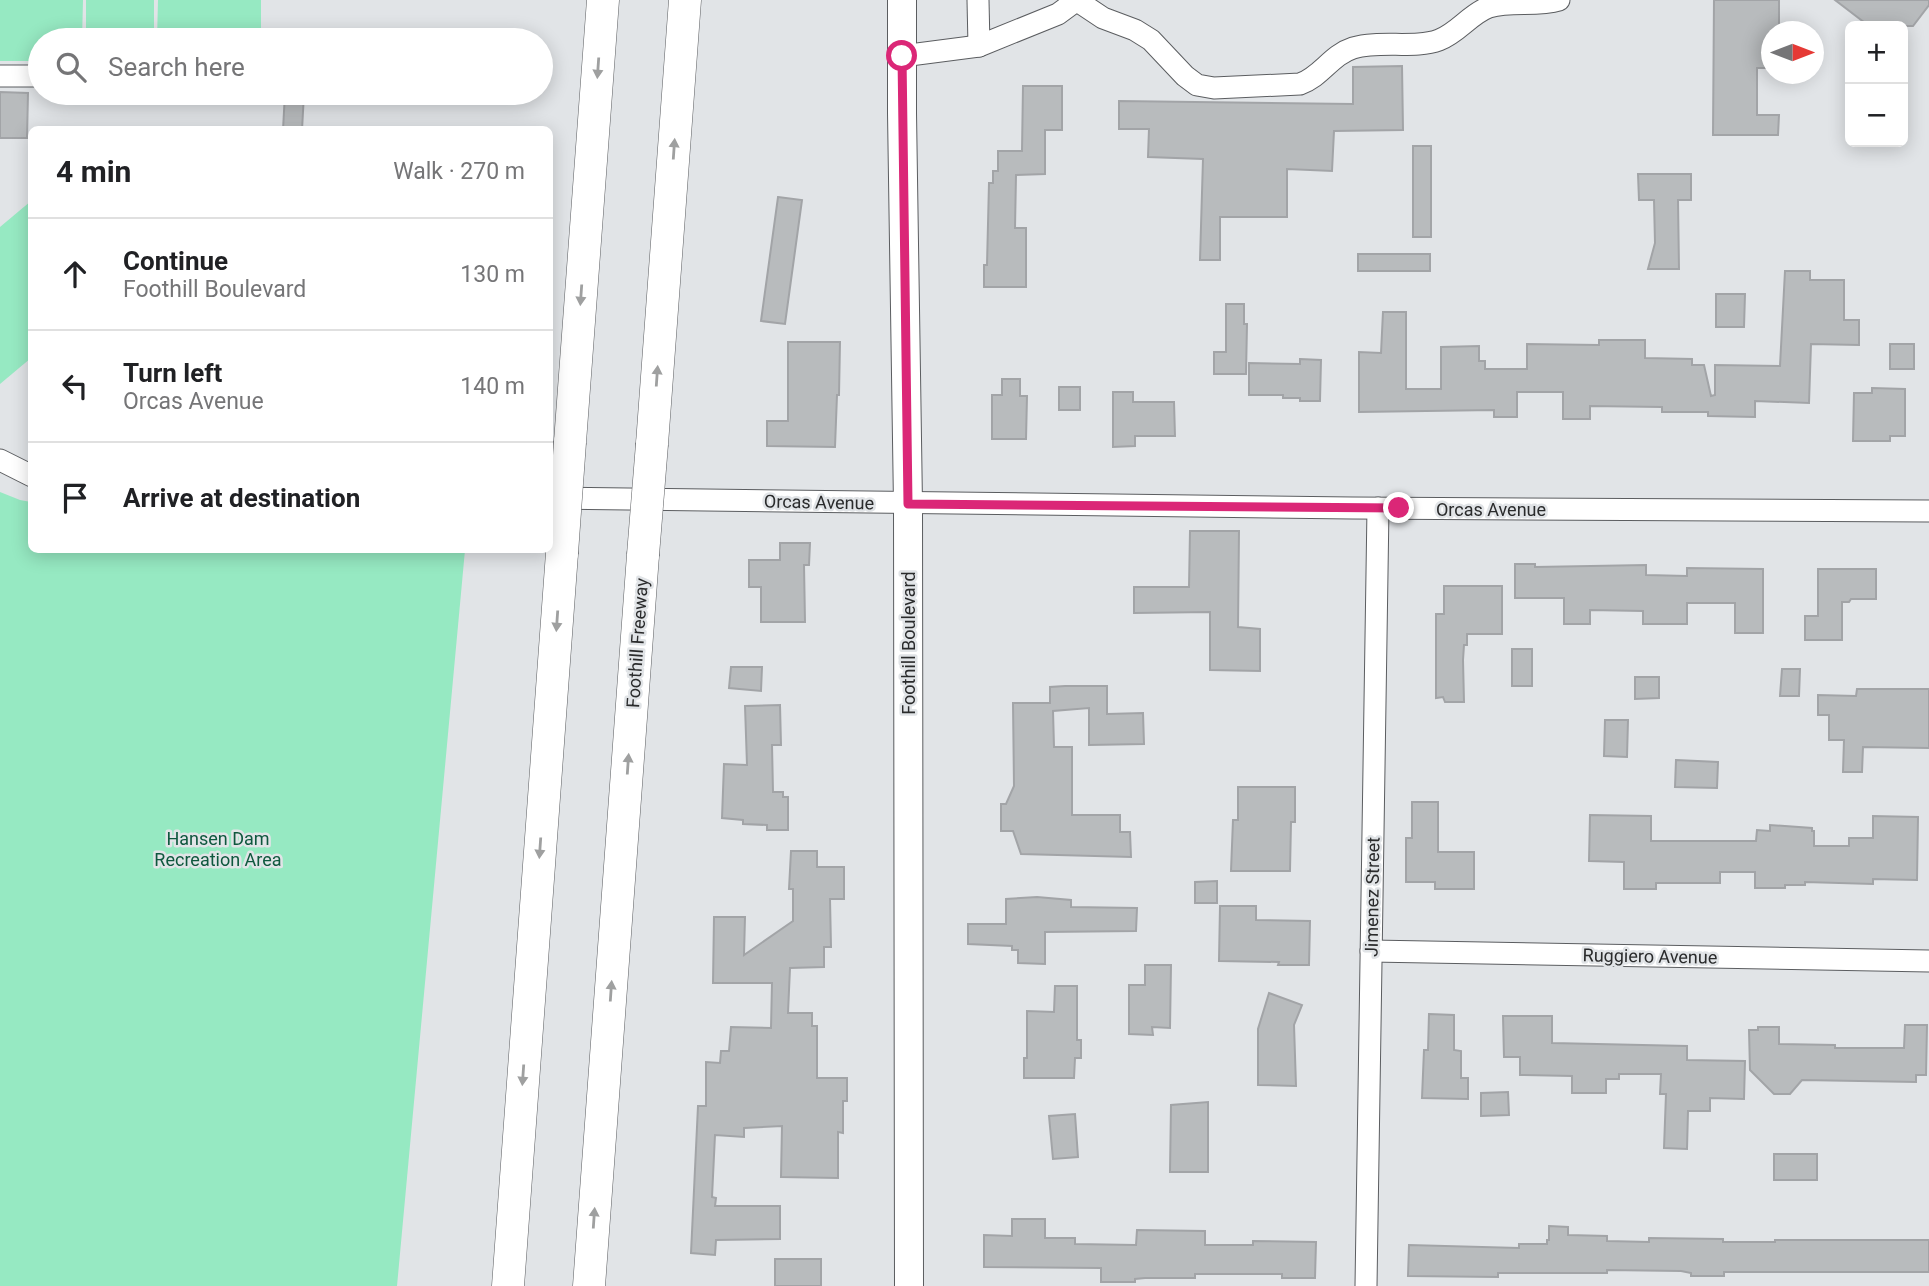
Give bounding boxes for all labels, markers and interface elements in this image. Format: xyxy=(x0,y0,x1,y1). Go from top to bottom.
north arrow xyxy=(1761,21,1824,84)
map controls xyxy=(1845,21,1908,147)
button: + xyxy=(1845,21,1908,84)
search box xyxy=(28,28,553,105)
route start xyxy=(886,40,917,71)
icon: search xyxy=(52,48,90,86)
text: Search here xyxy=(108,52,245,82)
one-way arrow xyxy=(592,57,603,79)
button: − xyxy=(1845,84,1908,147)
one-way arrow xyxy=(669,138,680,160)
text: 4 min xyxy=(56,154,131,189)
text: Walk · 270 m xyxy=(393,158,525,185)
text: Continue xyxy=(123,246,228,276)
icon: ahead xyxy=(56,255,94,293)
text: 130 m xyxy=(460,261,525,288)
text: Foothill Boulevard xyxy=(123,276,306,303)
one-way arrow xyxy=(575,284,586,306)
text: Turn left xyxy=(123,358,222,388)
one-way arrow xyxy=(652,365,663,387)
icon: left xyxy=(56,367,94,405)
text: 140 m xyxy=(460,373,525,400)
text: Orcas Avenue xyxy=(123,388,264,415)
icon: arrive xyxy=(56,479,94,517)
text: Arrive at destination xyxy=(123,483,360,513)
street label: Orcas Avenue xyxy=(764,491,874,513)
route end xyxy=(1383,492,1414,523)
street label: Orcas Avenue xyxy=(1436,499,1546,520)
street label: Foothill Boulevard xyxy=(898,571,919,715)
street label: Foothill Freeway xyxy=(622,577,652,709)
one-way arrow xyxy=(551,610,562,632)
one-way arrow xyxy=(623,753,634,775)
park label: Hansen Dam Recreation Area xyxy=(154,828,282,870)
one-way arrow xyxy=(534,837,545,859)
street label: Jimenez Street xyxy=(1360,837,1384,957)
street label: Ruggiero Avenue xyxy=(1582,944,1718,968)
one-way arrow xyxy=(606,980,617,1002)
one-way arrow xyxy=(518,1064,529,1086)
one-way arrow xyxy=(589,1207,600,1229)

